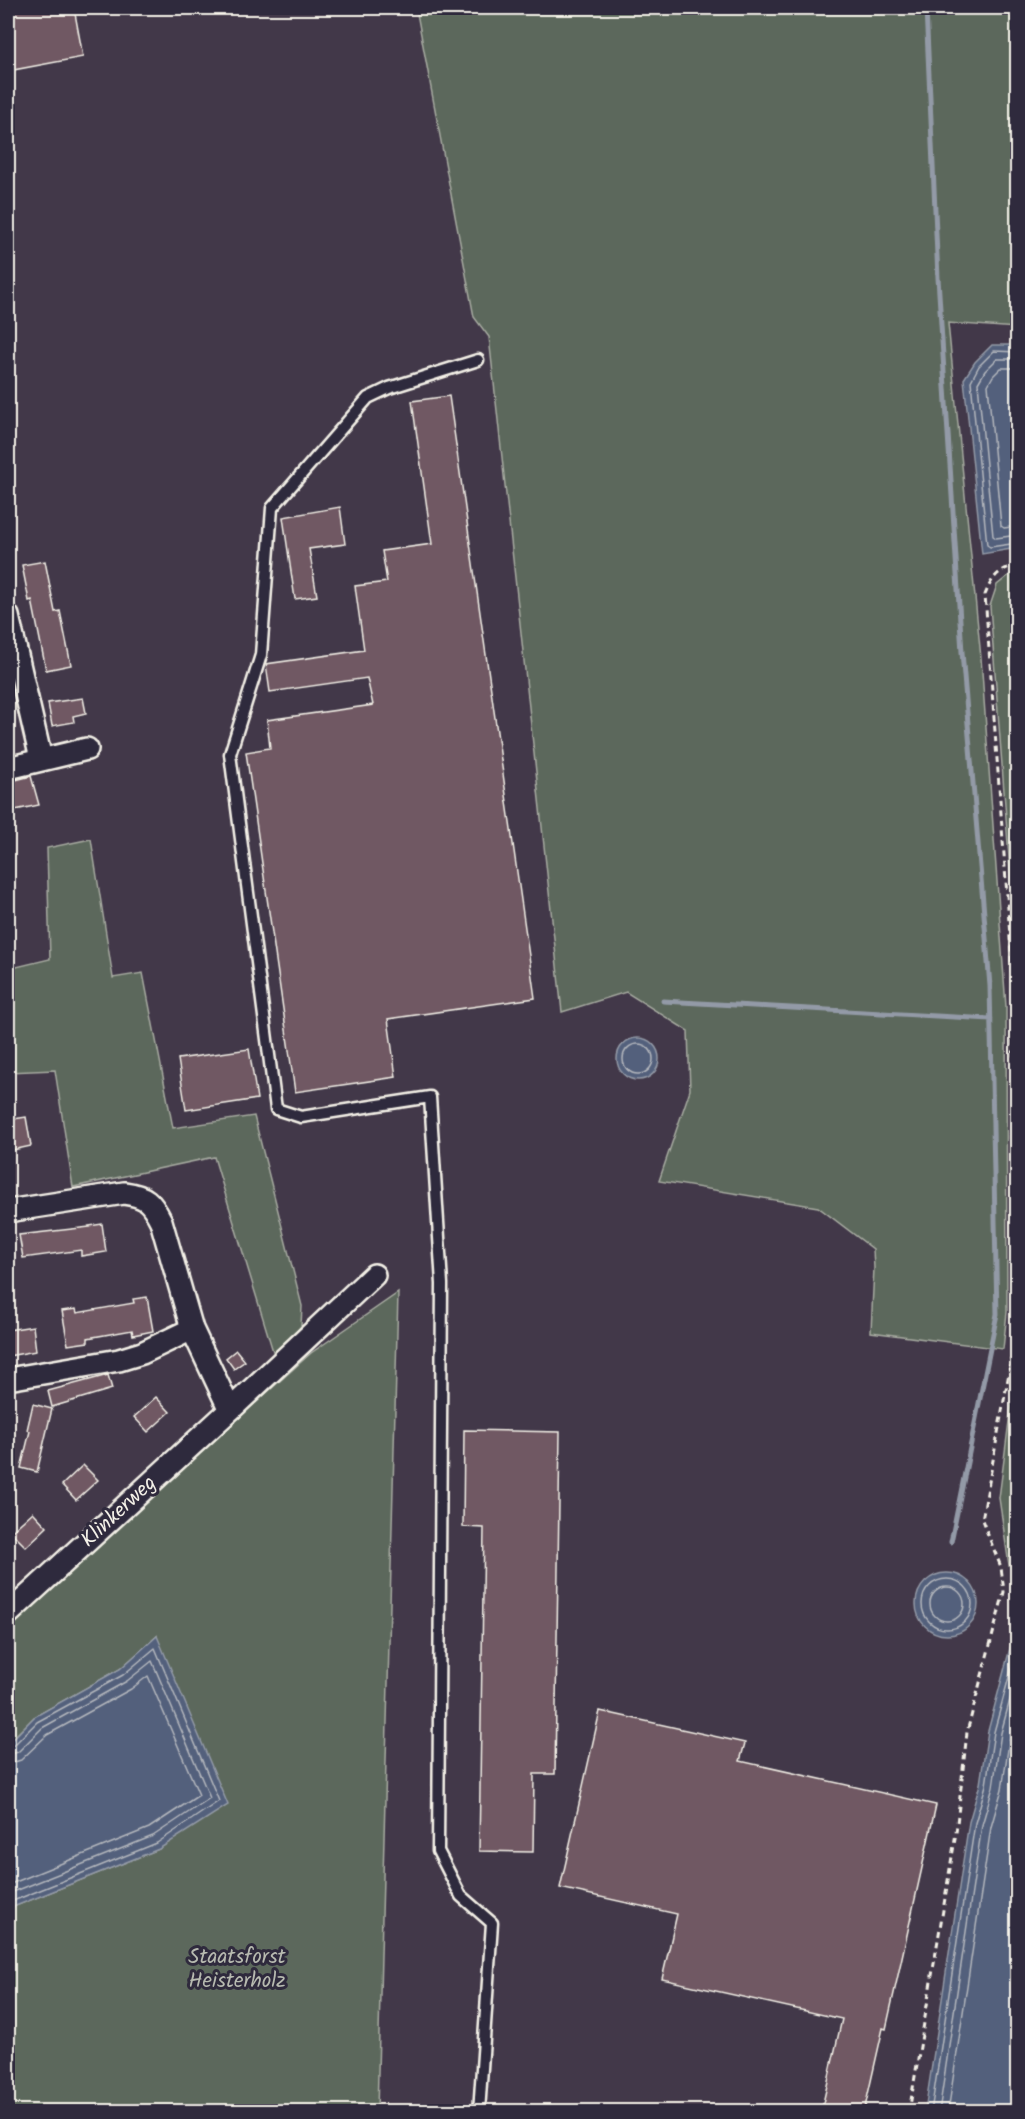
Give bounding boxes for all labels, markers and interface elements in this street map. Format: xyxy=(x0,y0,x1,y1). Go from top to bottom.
street label: Klinkerweg xyxy=(74,1468,164,1556)
park label: Staatsforst Heisterholz xyxy=(188,1941,287,1998)

